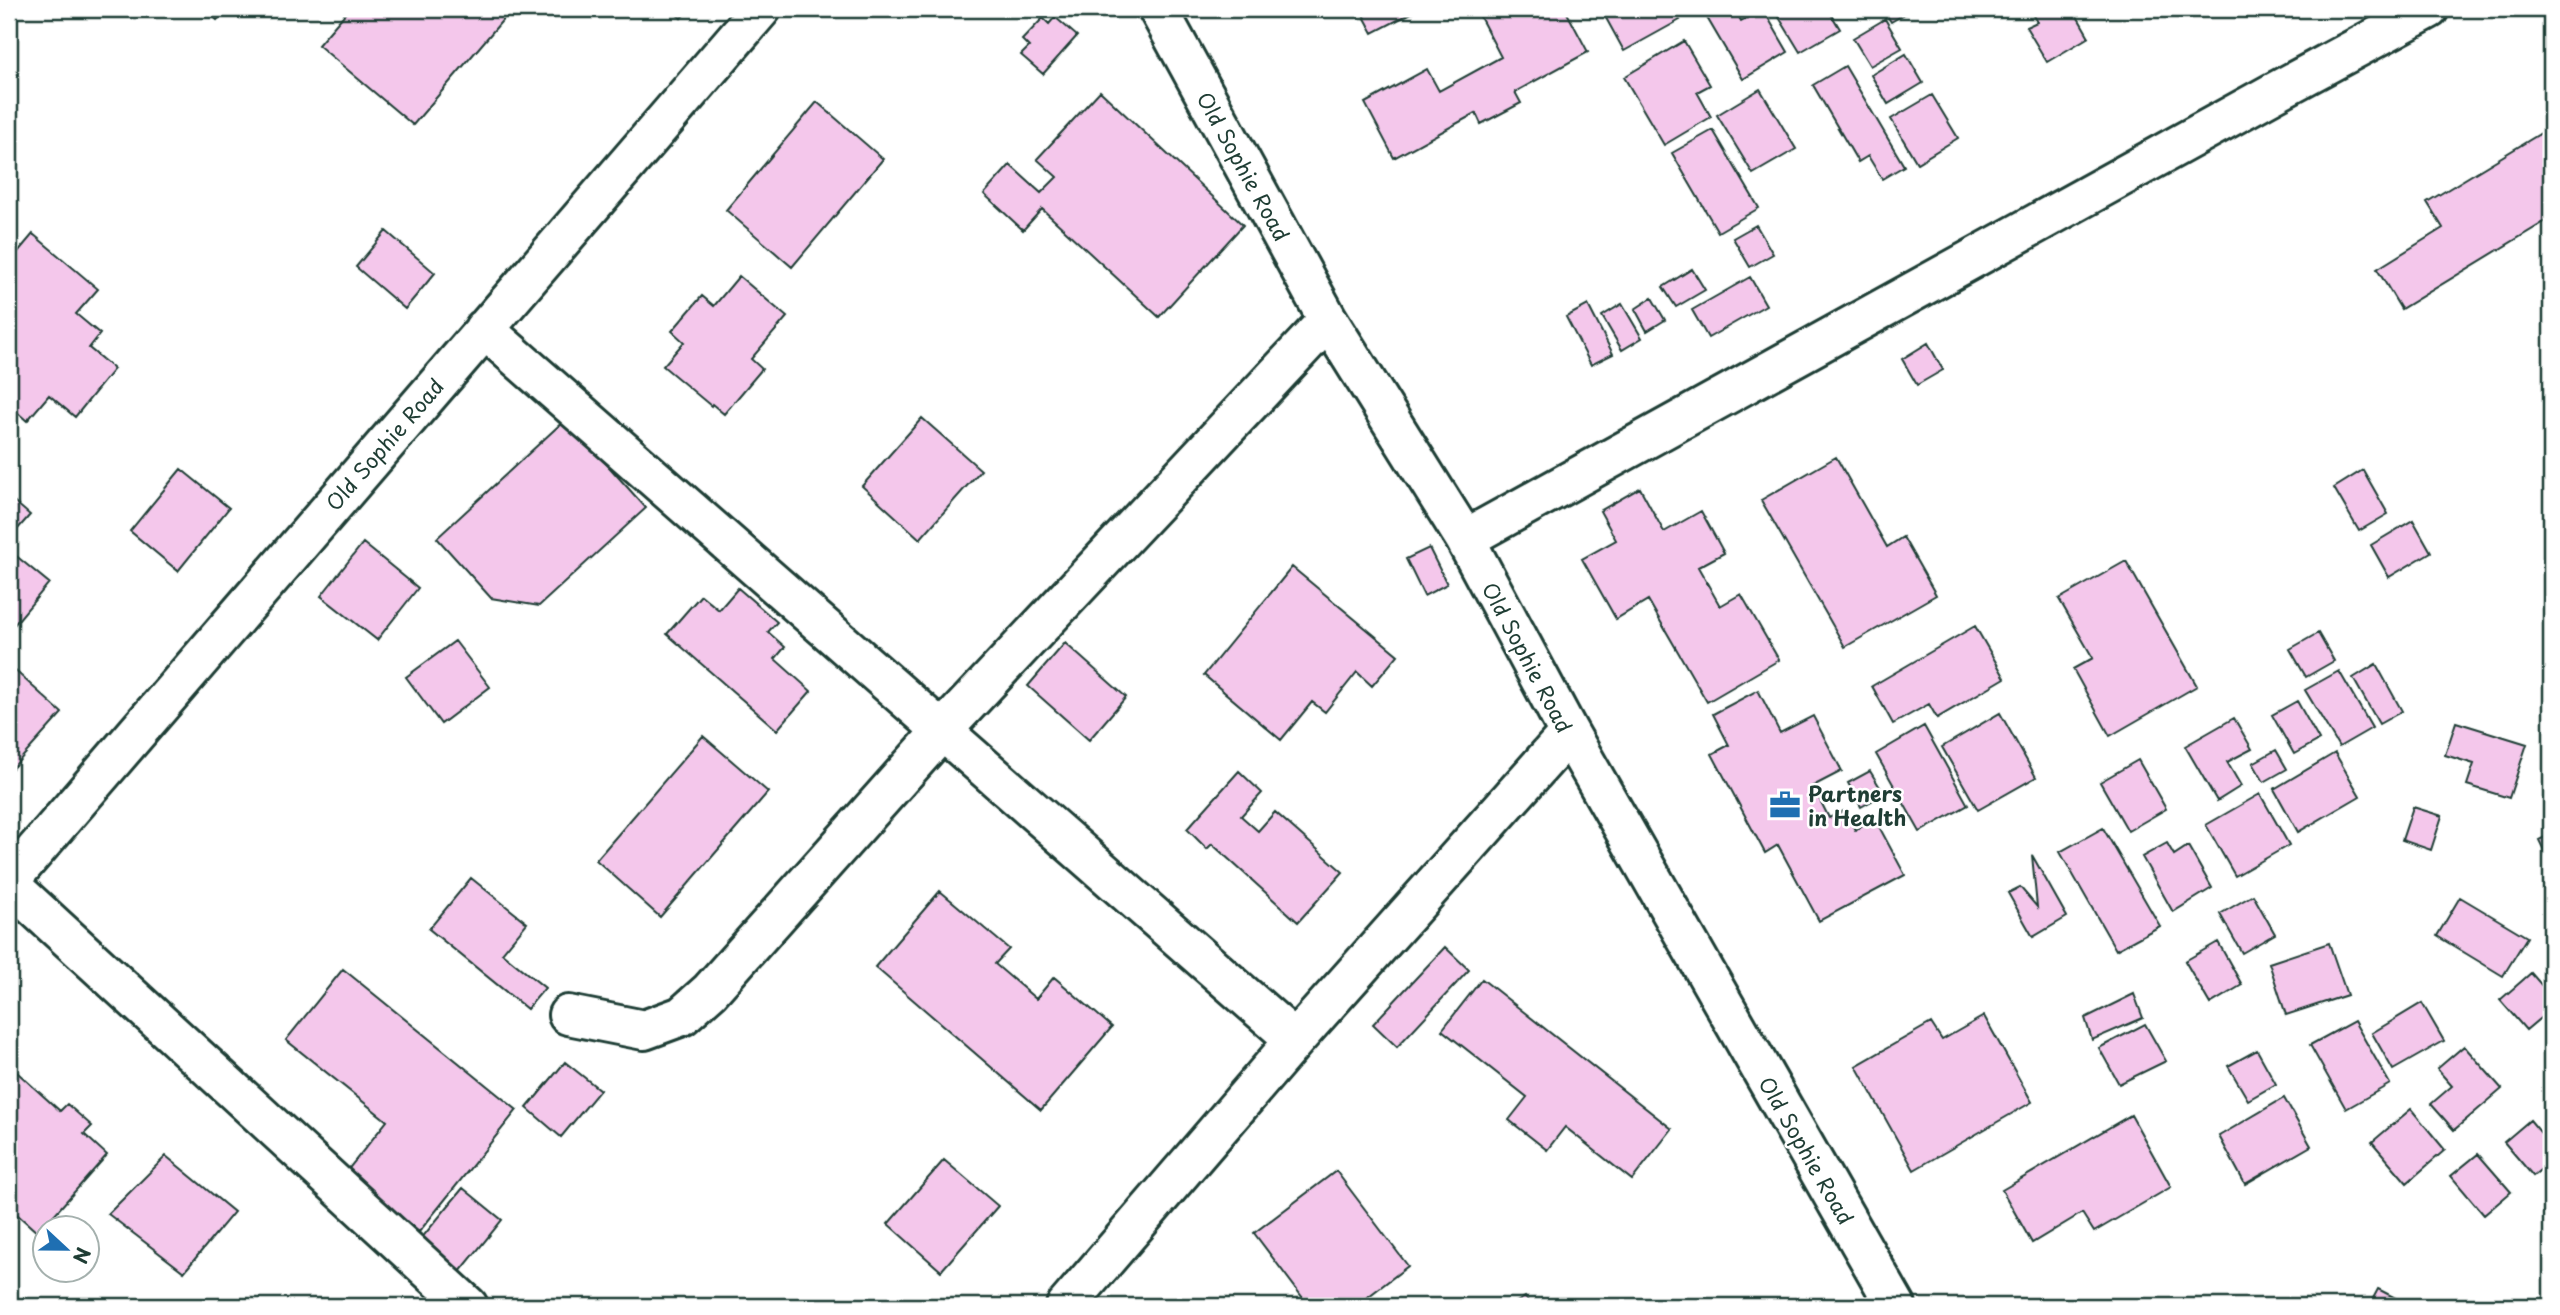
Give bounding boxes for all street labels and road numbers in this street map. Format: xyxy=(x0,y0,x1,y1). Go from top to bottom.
street label: Old Sophie Road xyxy=(1190,85,1298,247)
street label: Old Sophie Road xyxy=(317,371,451,517)
street label: Old Sophie Road xyxy=(1475,576,1581,738)
street label: Old Sophie Road xyxy=(1752,1070,1862,1230)

